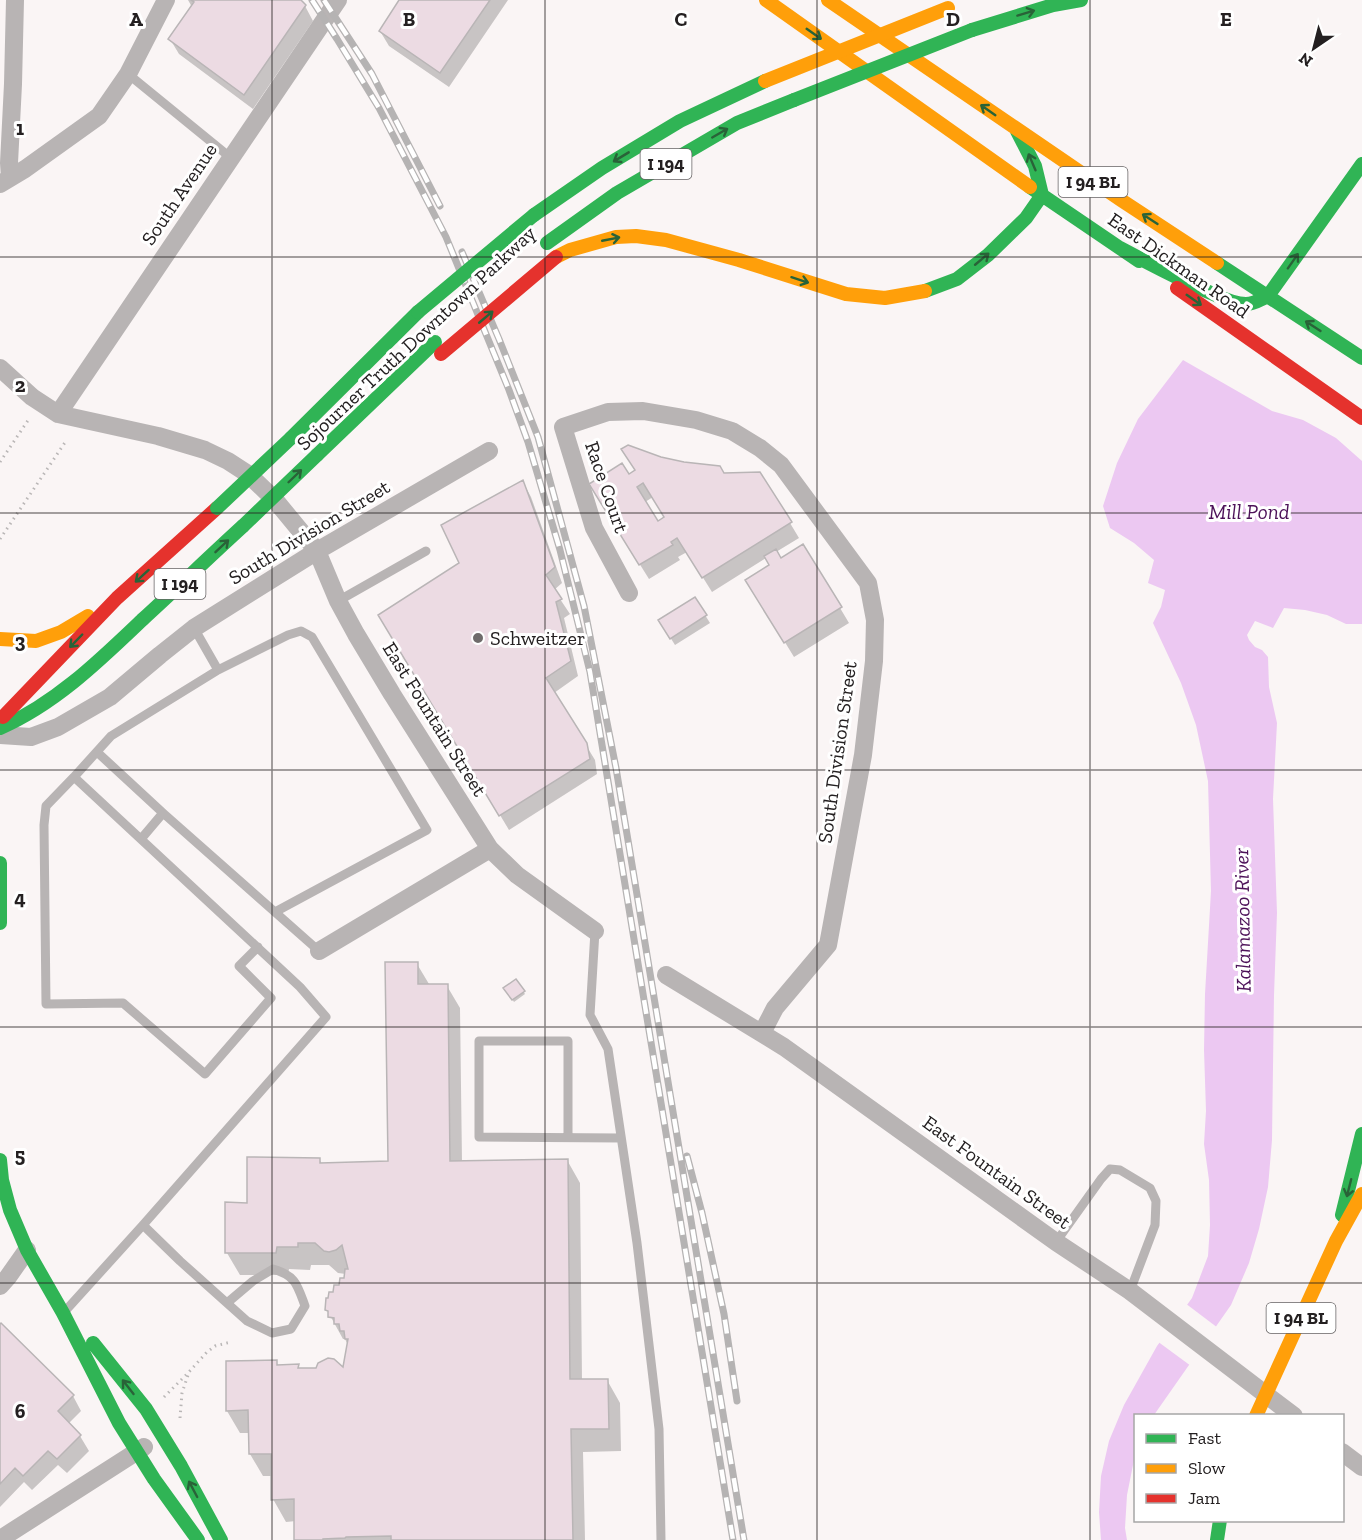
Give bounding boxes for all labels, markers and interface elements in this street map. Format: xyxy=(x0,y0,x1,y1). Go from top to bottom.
text: A xyxy=(129,7,143,31)
text: B xyxy=(403,7,415,31)
text: C xyxy=(675,7,688,31)
text: D xyxy=(946,7,960,31)
one-way arrow xyxy=(1016,7,1035,18)
text: E xyxy=(1220,7,1232,31)
north arrow xyxy=(1284,18,1344,78)
one-way arrow xyxy=(805,28,821,40)
text: N xyxy=(1295,49,1316,71)
one-way arrow xyxy=(981,104,997,116)
text: 1 xyxy=(16,116,24,140)
one-way arrow xyxy=(711,127,728,139)
street label: South Avenue xyxy=(136,138,222,250)
road number: I 194 xyxy=(640,149,692,179)
one-way arrow xyxy=(613,151,630,163)
one-way arrow xyxy=(1026,153,1037,171)
road number: I 94 BL xyxy=(1058,167,1128,197)
street label: East Dickman Road xyxy=(1104,207,1254,323)
one-way arrow xyxy=(1142,213,1159,225)
street label: Sojourner Truth Downtown Parkway xyxy=(292,220,541,455)
one-way arrow xyxy=(601,233,620,244)
one-way arrow xyxy=(974,252,989,266)
one-way arrow xyxy=(1287,253,1299,269)
one-way arrow xyxy=(790,275,809,286)
one-way arrow xyxy=(1185,294,1201,306)
one-way arrow xyxy=(478,310,494,323)
one-way arrow xyxy=(1305,320,1322,332)
text: 2 xyxy=(15,373,26,397)
street label: Race Court xyxy=(580,438,634,537)
one-way arrow xyxy=(287,469,302,483)
street label: South Division Street xyxy=(224,474,394,590)
water label: Mill Pond xyxy=(1209,499,1290,524)
one-way arrow xyxy=(214,538,229,553)
one-way arrow xyxy=(135,569,150,583)
road number: I 194 xyxy=(154,569,206,599)
place label: Schweitzer xyxy=(490,626,585,650)
text: 3 xyxy=(15,629,26,653)
marker: Schweitzer xyxy=(471,631,485,645)
one-way arrow xyxy=(69,633,83,648)
street label: East Fountain Street xyxy=(378,637,492,801)
street label: South Division Street xyxy=(812,659,862,845)
water label: Kalamazoo River xyxy=(1228,847,1256,992)
text: 4 xyxy=(14,886,26,910)
street label: East Fountain Street xyxy=(918,1110,1076,1234)
text: 5 xyxy=(15,1143,25,1167)
one-way arrow xyxy=(1342,1178,1354,1197)
road number: I 94 BL xyxy=(1266,1303,1336,1333)
one-way arrow xyxy=(122,1379,135,1395)
text: 6 xyxy=(15,1399,26,1423)
legend xyxy=(1134,1414,1344,1522)
text: Fast xyxy=(1188,1427,1221,1449)
text: Slow xyxy=(1188,1457,1225,1479)
one-way arrow xyxy=(187,1480,198,1498)
text: Jam xyxy=(1188,1487,1220,1509)

